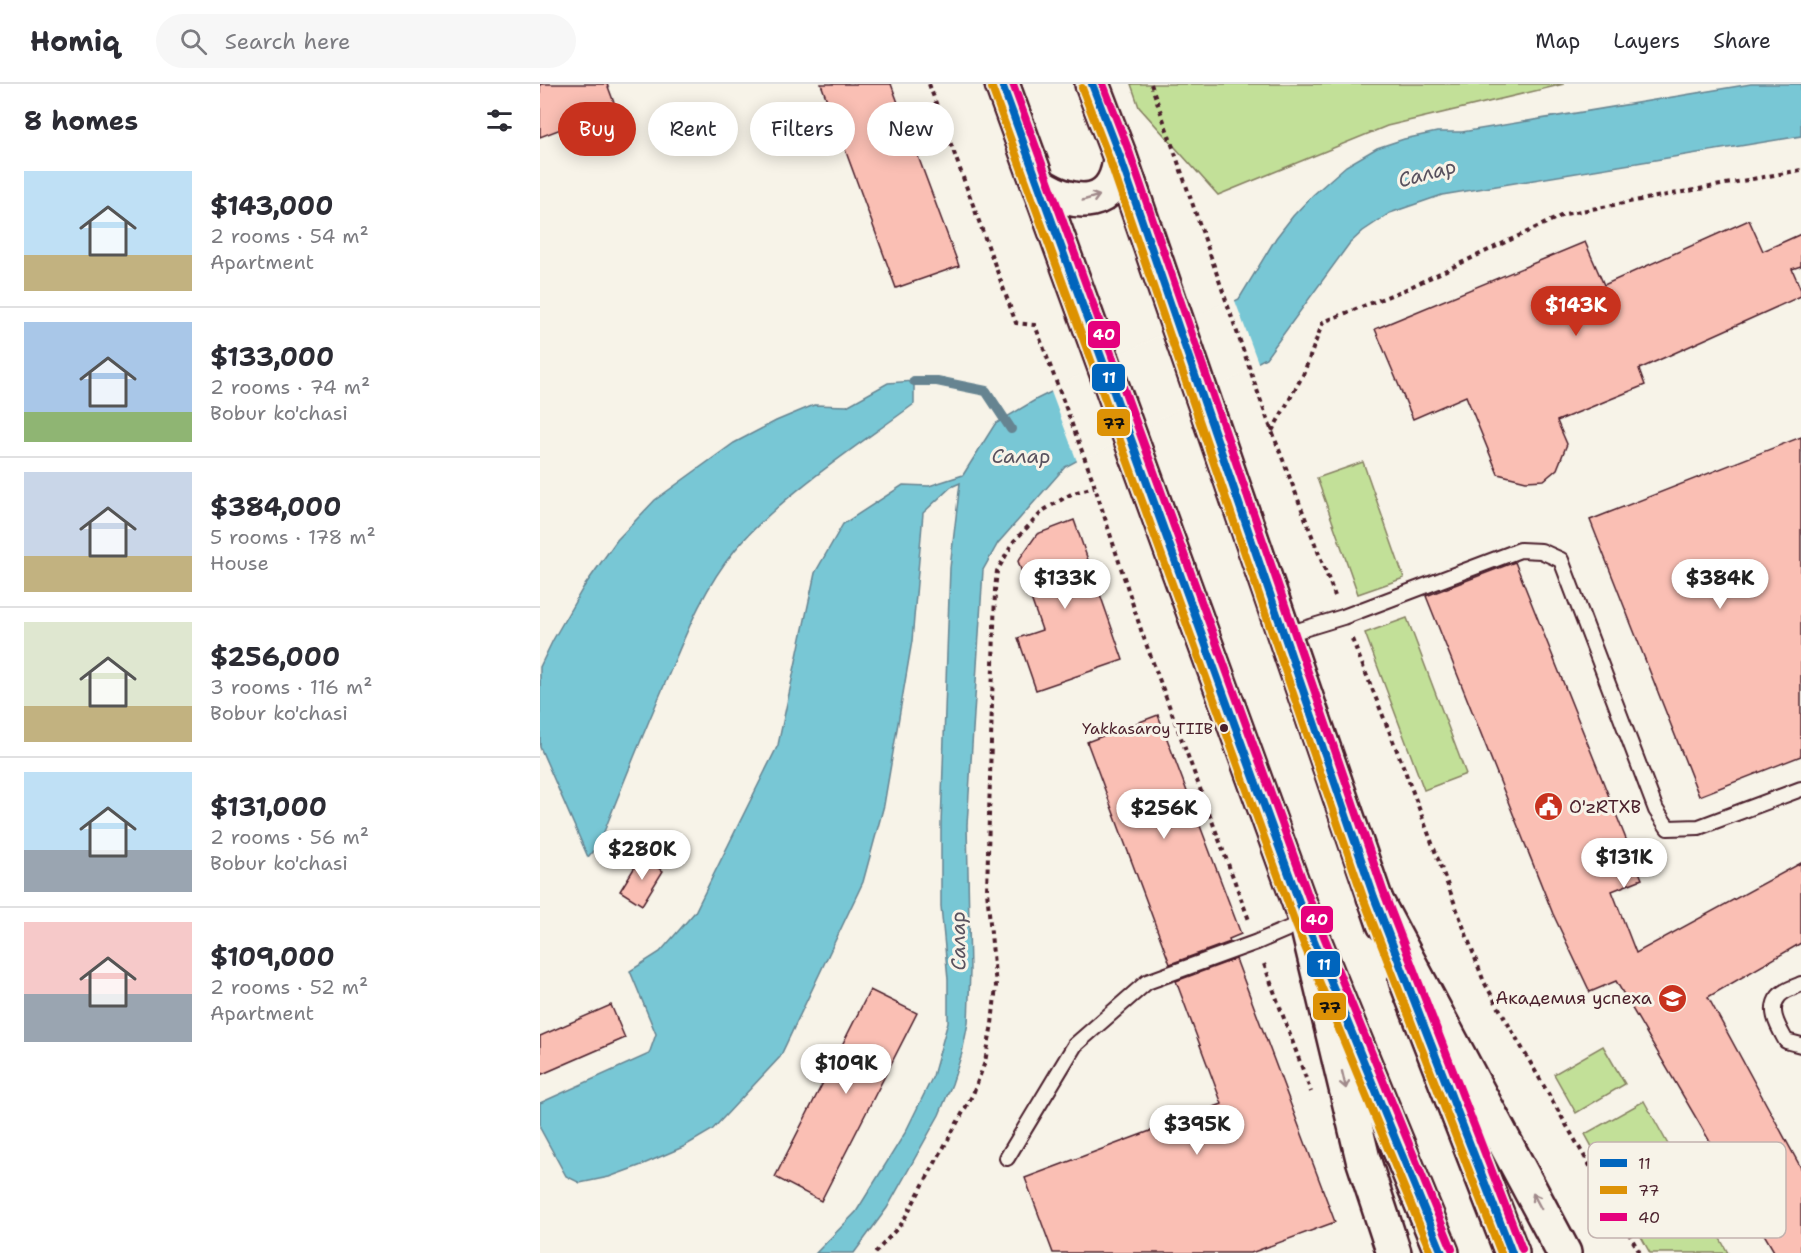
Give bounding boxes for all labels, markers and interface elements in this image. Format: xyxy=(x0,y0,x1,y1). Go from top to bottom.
search box xyxy=(156,14,576,68)
text: Homiq xyxy=(30,22,120,60)
icon: search xyxy=(177,25,210,58)
text: Search here xyxy=(225,27,351,56)
text: Map xyxy=(1535,27,1580,55)
text: Layers xyxy=(1613,27,1680,55)
text: Share xyxy=(1713,27,1771,55)
chip: Buy xyxy=(558,102,636,156)
chip: Rent xyxy=(648,102,738,156)
chip: Filters xyxy=(750,102,855,156)
chip: New xyxy=(867,102,954,156)
text: 8 homes xyxy=(24,103,138,138)
icon: filters xyxy=(483,104,516,137)
water label: Салар xyxy=(1395,153,1459,193)
text: $143,000 xyxy=(210,188,333,223)
one-way arrow xyxy=(1081,192,1100,203)
icon: home xyxy=(72,195,144,267)
text: 2 rooms · 54 m² xyxy=(210,223,369,249)
text: Apartment xyxy=(210,249,314,275)
pin: $143K xyxy=(1534,286,1618,337)
text: $143K xyxy=(1545,292,1607,318)
line badge: 40 xyxy=(1087,320,1121,349)
text: 40 xyxy=(1093,324,1115,345)
text: $133,000 xyxy=(210,339,334,374)
icon: home xyxy=(72,346,144,418)
line badge: 11 xyxy=(1091,363,1126,392)
text: 11 xyxy=(1102,367,1116,388)
text: 2 rooms · 74 m² xyxy=(210,374,370,400)
text: Bobur ko'chasi xyxy=(210,400,348,426)
line badge: 77 xyxy=(1096,408,1131,437)
text: 77 xyxy=(1103,413,1125,434)
water label: Салар xyxy=(991,443,1051,469)
text: $384,000 xyxy=(210,489,341,524)
icon: home xyxy=(72,496,144,568)
text: 5 rooms · 178 m² xyxy=(210,524,376,550)
text: House xyxy=(210,550,269,576)
pin: $133K xyxy=(1023,559,1107,610)
pin: $384K xyxy=(1678,559,1762,610)
text: $133K xyxy=(1034,565,1096,591)
text: $384K xyxy=(1686,565,1754,591)
text: $256,000 xyxy=(210,639,340,674)
icon: home xyxy=(72,646,144,718)
text: 3 rooms · 116 m² xyxy=(210,674,372,700)
text: Bobur ko'chasi xyxy=(210,700,348,726)
place label: Yakkasaroy TIIB xyxy=(1082,718,1213,739)
marker: Yakkasaroy TIIB xyxy=(1218,722,1230,734)
text: $131,000 xyxy=(210,789,327,824)
pin: $256K xyxy=(1122,789,1206,840)
public building icon: O'zRTXB xyxy=(1532,791,1564,823)
text: $256K xyxy=(1130,795,1198,821)
place label: O'zRTXB xyxy=(1569,795,1641,819)
icon: home xyxy=(72,796,144,868)
text: 2 rooms · 56 m² xyxy=(210,824,369,850)
pin: $280K xyxy=(600,830,684,881)
text: $280K xyxy=(608,836,676,862)
pin: $131K xyxy=(1582,838,1666,889)
text: $131K xyxy=(1595,844,1653,870)
text: Bobur ko'chasi xyxy=(210,850,348,876)
line badge: 40 xyxy=(1300,905,1334,934)
text: 40 xyxy=(1306,909,1328,930)
water label: Салар xyxy=(944,911,972,971)
text: $109,000 xyxy=(210,939,335,974)
icon: home xyxy=(72,946,144,1018)
line badge: 11 xyxy=(1306,950,1341,978)
text: 11 xyxy=(1317,954,1331,975)
text: 2 rooms · 52 m² xyxy=(210,974,368,1000)
school or university icon: Академия успеха xyxy=(1657,982,1689,1014)
place label: Академия успеха xyxy=(1495,986,1652,1010)
line badge: 77 xyxy=(1312,992,1347,1021)
text: 77 xyxy=(1319,997,1341,1018)
text: Apartment xyxy=(210,1000,314,1026)
pin: $109K xyxy=(804,1044,888,1095)
text: $109K xyxy=(814,1050,878,1076)
one-way arrow xyxy=(1339,1070,1350,1090)
pin: $395K xyxy=(1155,1105,1239,1156)
text: $395K xyxy=(1163,1111,1231,1137)
legend xyxy=(1588,1142,1786,1238)
text: 11 xyxy=(1638,1153,1651,1174)
text: 77 xyxy=(1638,1180,1659,1201)
one-way arrow xyxy=(1531,1193,1542,1211)
text: 40 xyxy=(1638,1207,1660,1228)

